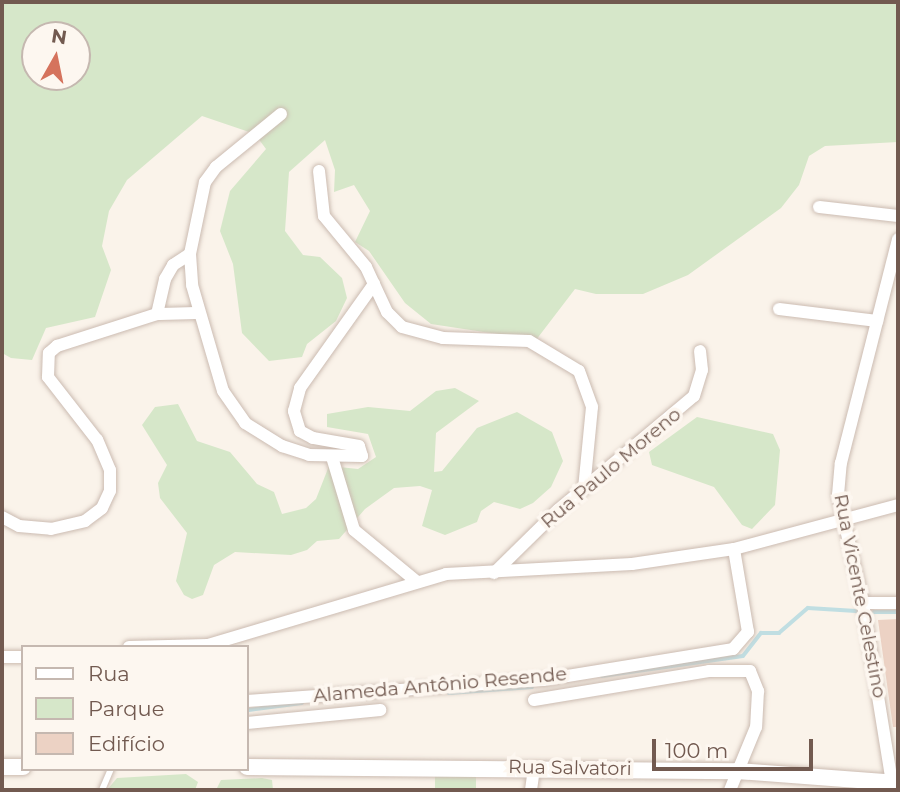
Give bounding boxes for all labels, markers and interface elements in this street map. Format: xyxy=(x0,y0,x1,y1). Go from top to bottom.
north arrow xyxy=(21,21,91,91)
text: N xyxy=(50,24,68,49)
street label: Rua Paulo Moreno xyxy=(536,403,686,533)
street label: Rua Vicente Celestino xyxy=(829,492,891,700)
legend xyxy=(21,645,248,771)
text: Rua xyxy=(88,661,130,686)
street label: Alameda Antônio Resende xyxy=(312,663,568,707)
text: Parque xyxy=(88,696,164,721)
scale bar xyxy=(655,726,816,770)
text: Edifício xyxy=(88,731,165,756)
text: 100 m xyxy=(665,738,728,763)
street label: Rua Salvatori xyxy=(508,756,632,780)

